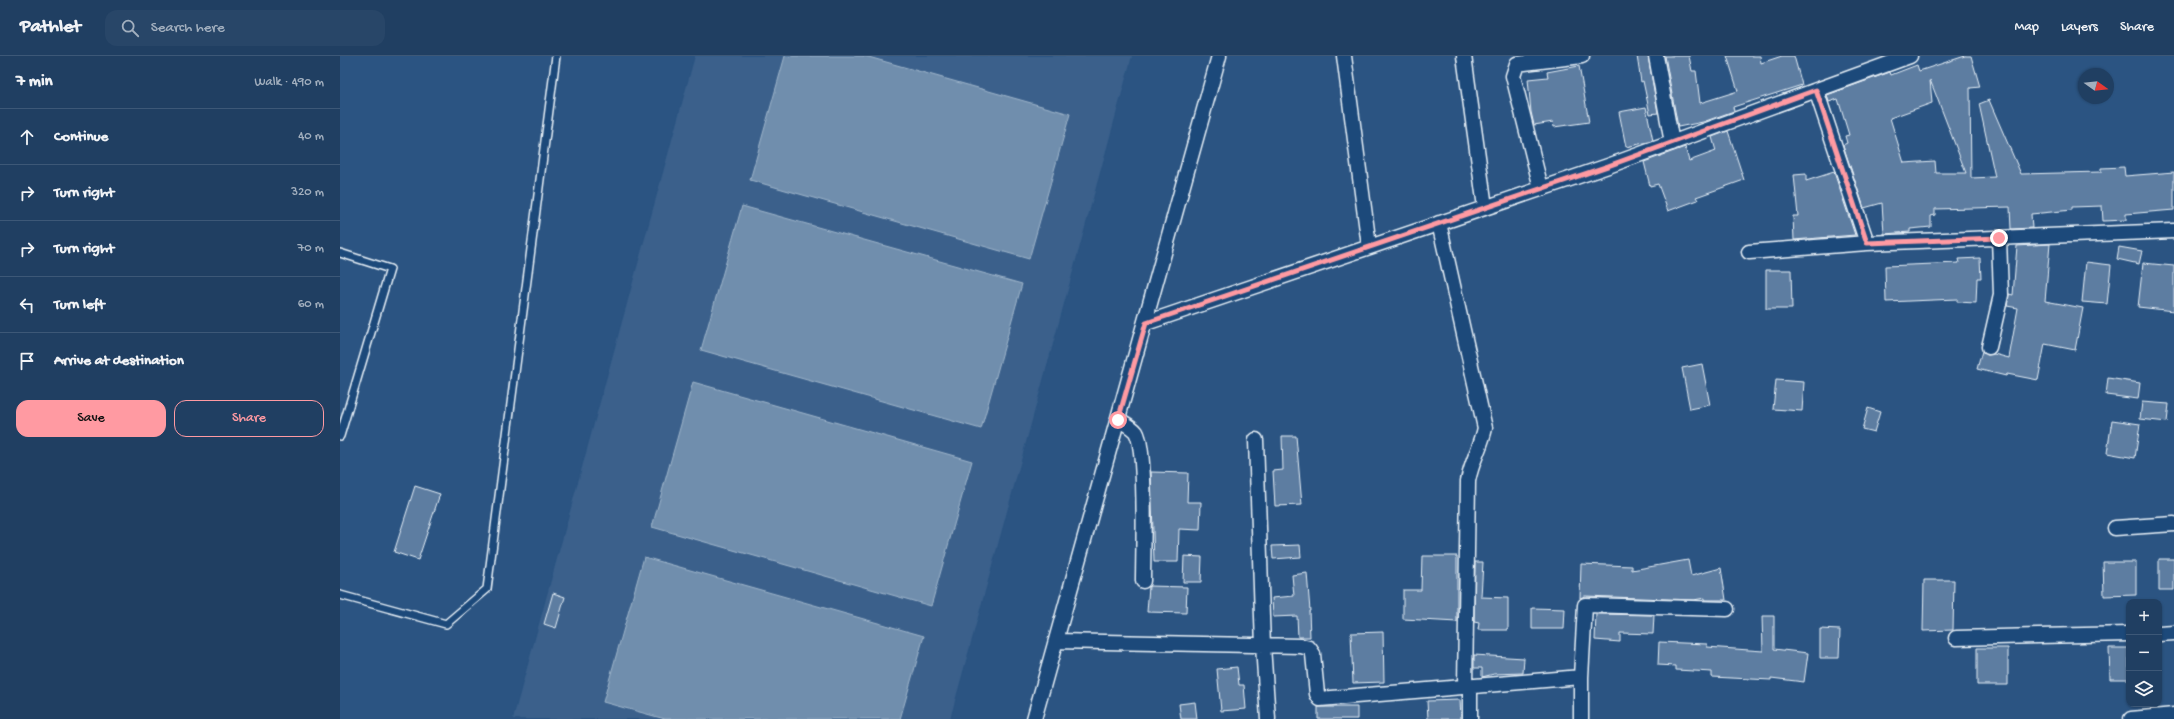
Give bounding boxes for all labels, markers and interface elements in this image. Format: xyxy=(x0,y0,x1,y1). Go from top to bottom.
search box xyxy=(105,10,385,46)
text: Pathlet xyxy=(20,16,81,39)
icon: search xyxy=(119,17,141,39)
text: Search here xyxy=(151,19,225,37)
text: Map xyxy=(2015,19,2039,36)
text: Layers xyxy=(2061,19,2098,36)
text: Share xyxy=(2120,19,2154,36)
north arrow xyxy=(2078,68,2114,104)
text: 7 min xyxy=(16,72,53,92)
text: Walk · 490 m xyxy=(254,75,324,90)
icon: ahead xyxy=(16,126,38,148)
text: Continue xyxy=(54,128,108,146)
text: 40 m xyxy=(298,129,324,144)
icon: right xyxy=(16,182,38,204)
text: Turn right xyxy=(54,184,114,202)
text: 320 m xyxy=(291,185,324,200)
route end xyxy=(1990,229,2008,247)
icon: right xyxy=(16,238,38,260)
text: Turn right xyxy=(54,240,114,258)
text: 70 m xyxy=(298,241,324,256)
icon: left xyxy=(16,294,38,316)
text: Turn left xyxy=(54,296,105,314)
text: 60 m xyxy=(298,297,324,312)
icon: arrive xyxy=(16,350,38,372)
text: Arrive at destination xyxy=(54,352,184,370)
button: Save xyxy=(16,400,166,437)
button: Share xyxy=(174,400,324,437)
route start xyxy=(1109,411,1127,429)
map controls xyxy=(2126,599,2162,707)
button: + xyxy=(2126,599,2162,635)
button: − xyxy=(2126,635,2162,671)
button: layers xyxy=(2126,671,2162,707)

